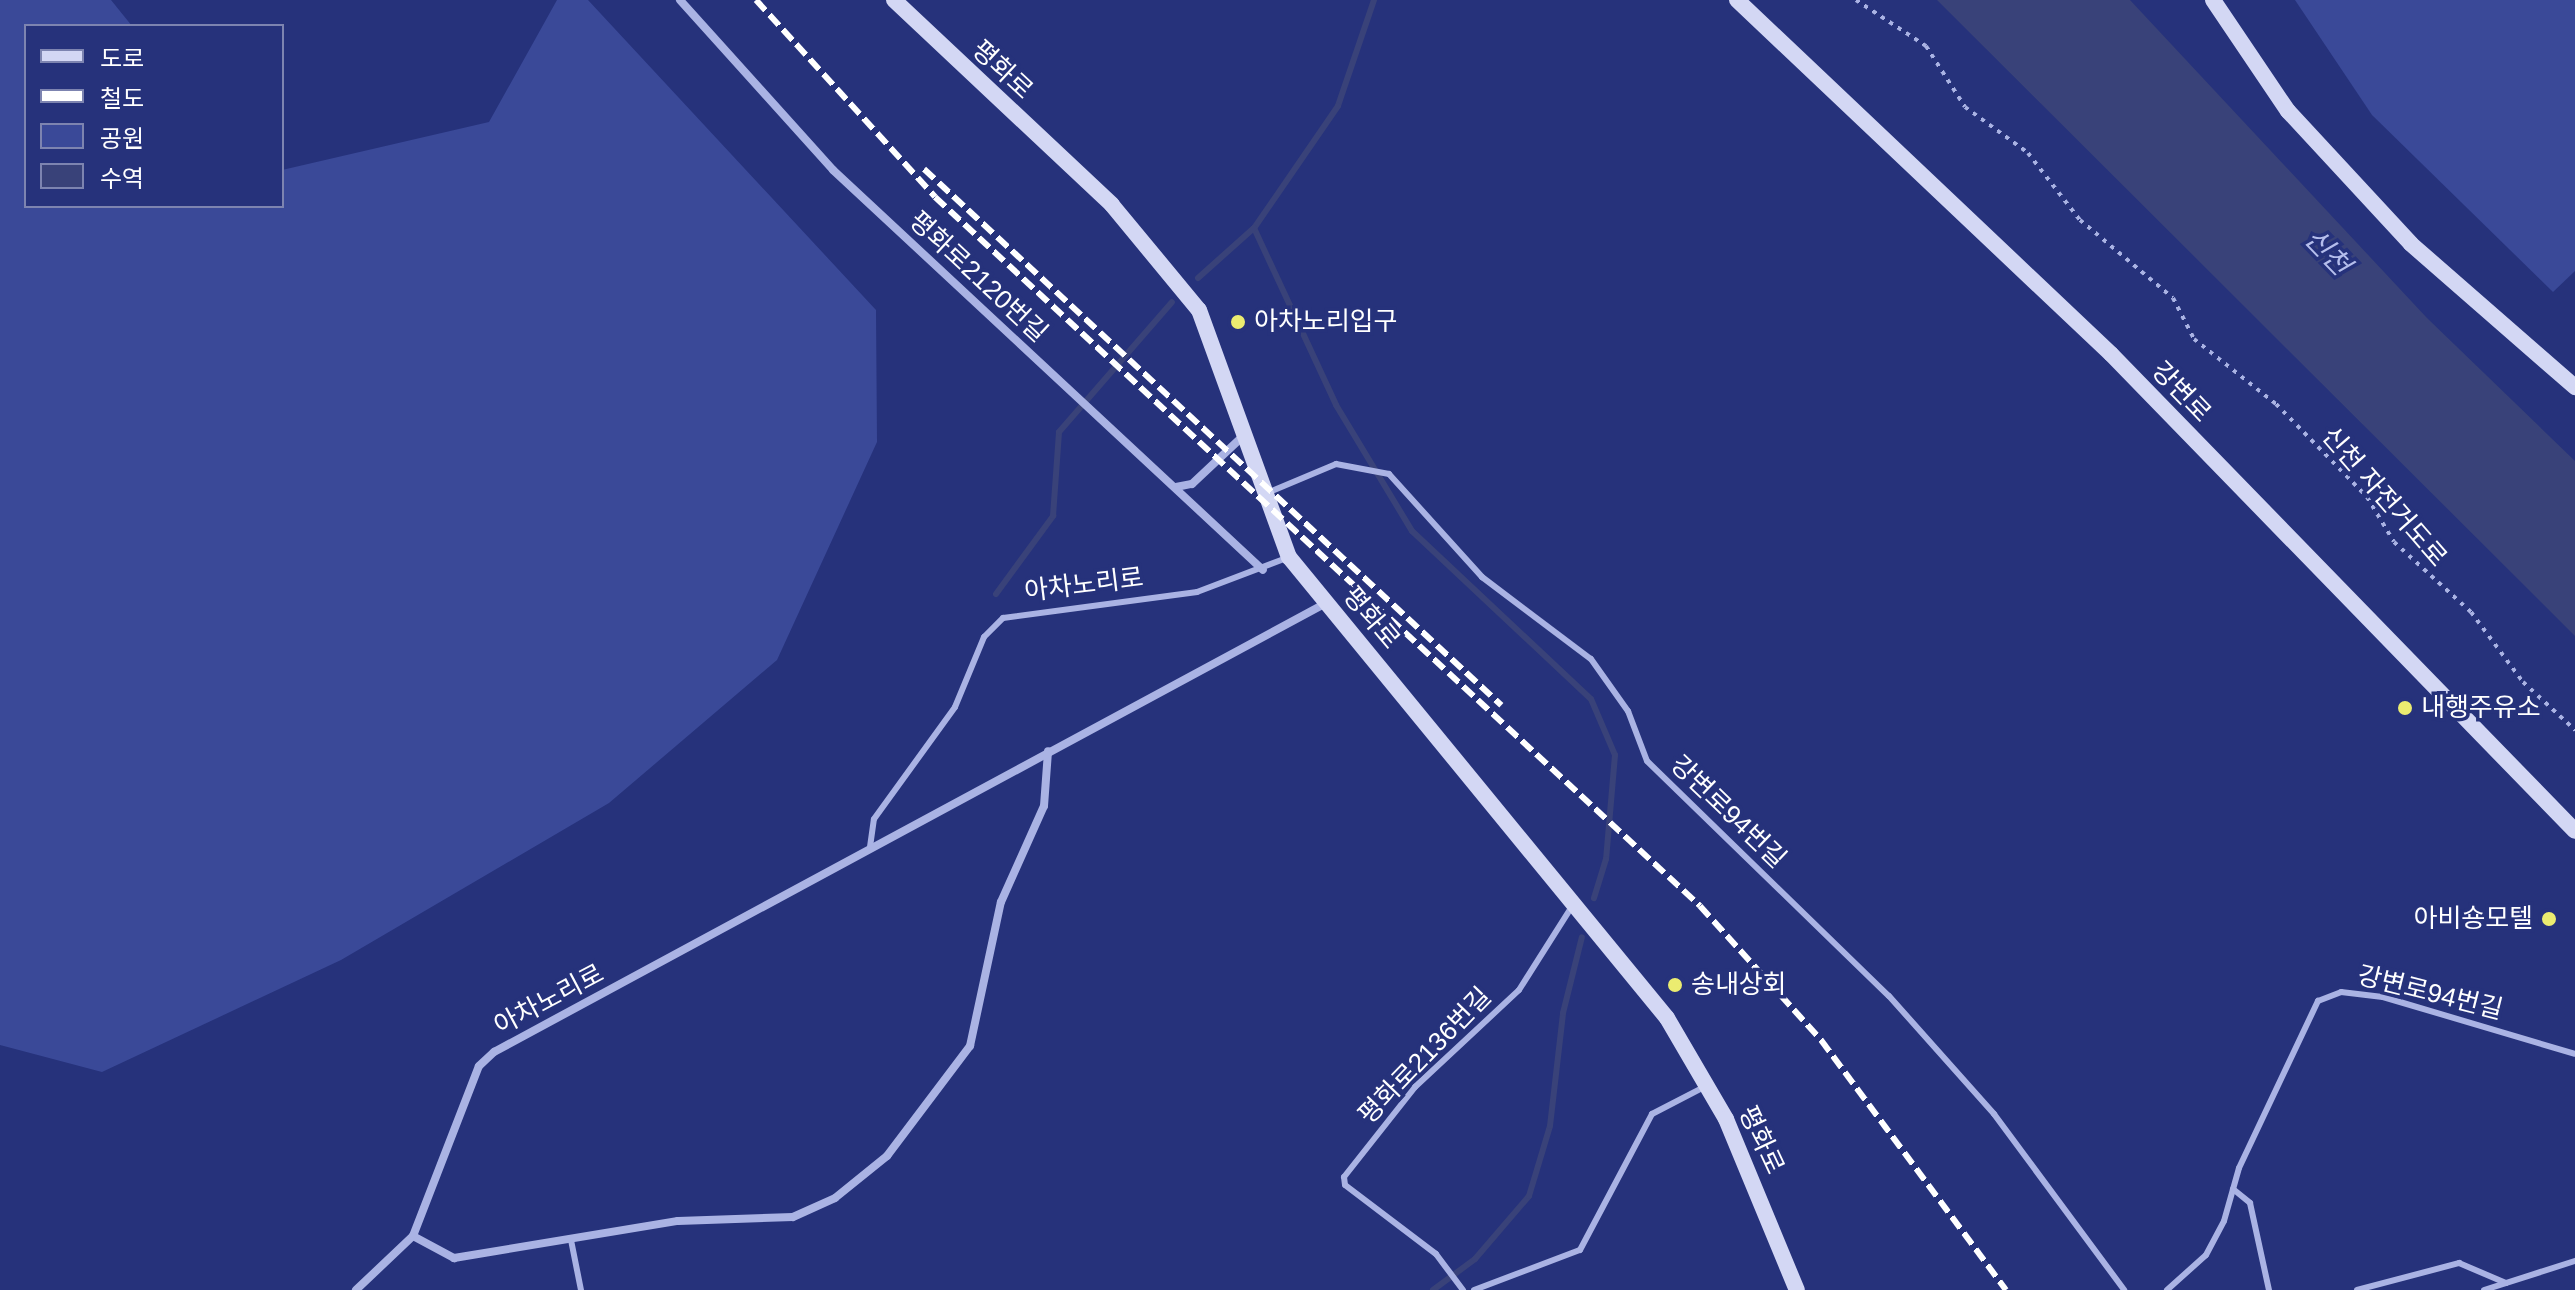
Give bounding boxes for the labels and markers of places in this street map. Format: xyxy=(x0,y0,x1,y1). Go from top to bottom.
place label: 아차노리입구 xyxy=(1254,306,1398,338)
marker: 아차노리입구 xyxy=(1229,313,1247,331)
place label: 내행주유소 xyxy=(2421,692,2541,724)
marker: 내행주유소 xyxy=(2396,699,2414,717)
place label: 아비숑모텔 xyxy=(2413,903,2533,935)
marker: 아비숑모텔 xyxy=(2540,910,2558,928)
place label: 송내상회 xyxy=(1691,969,1787,1001)
marker: 송내상회 xyxy=(1666,976,1684,994)

